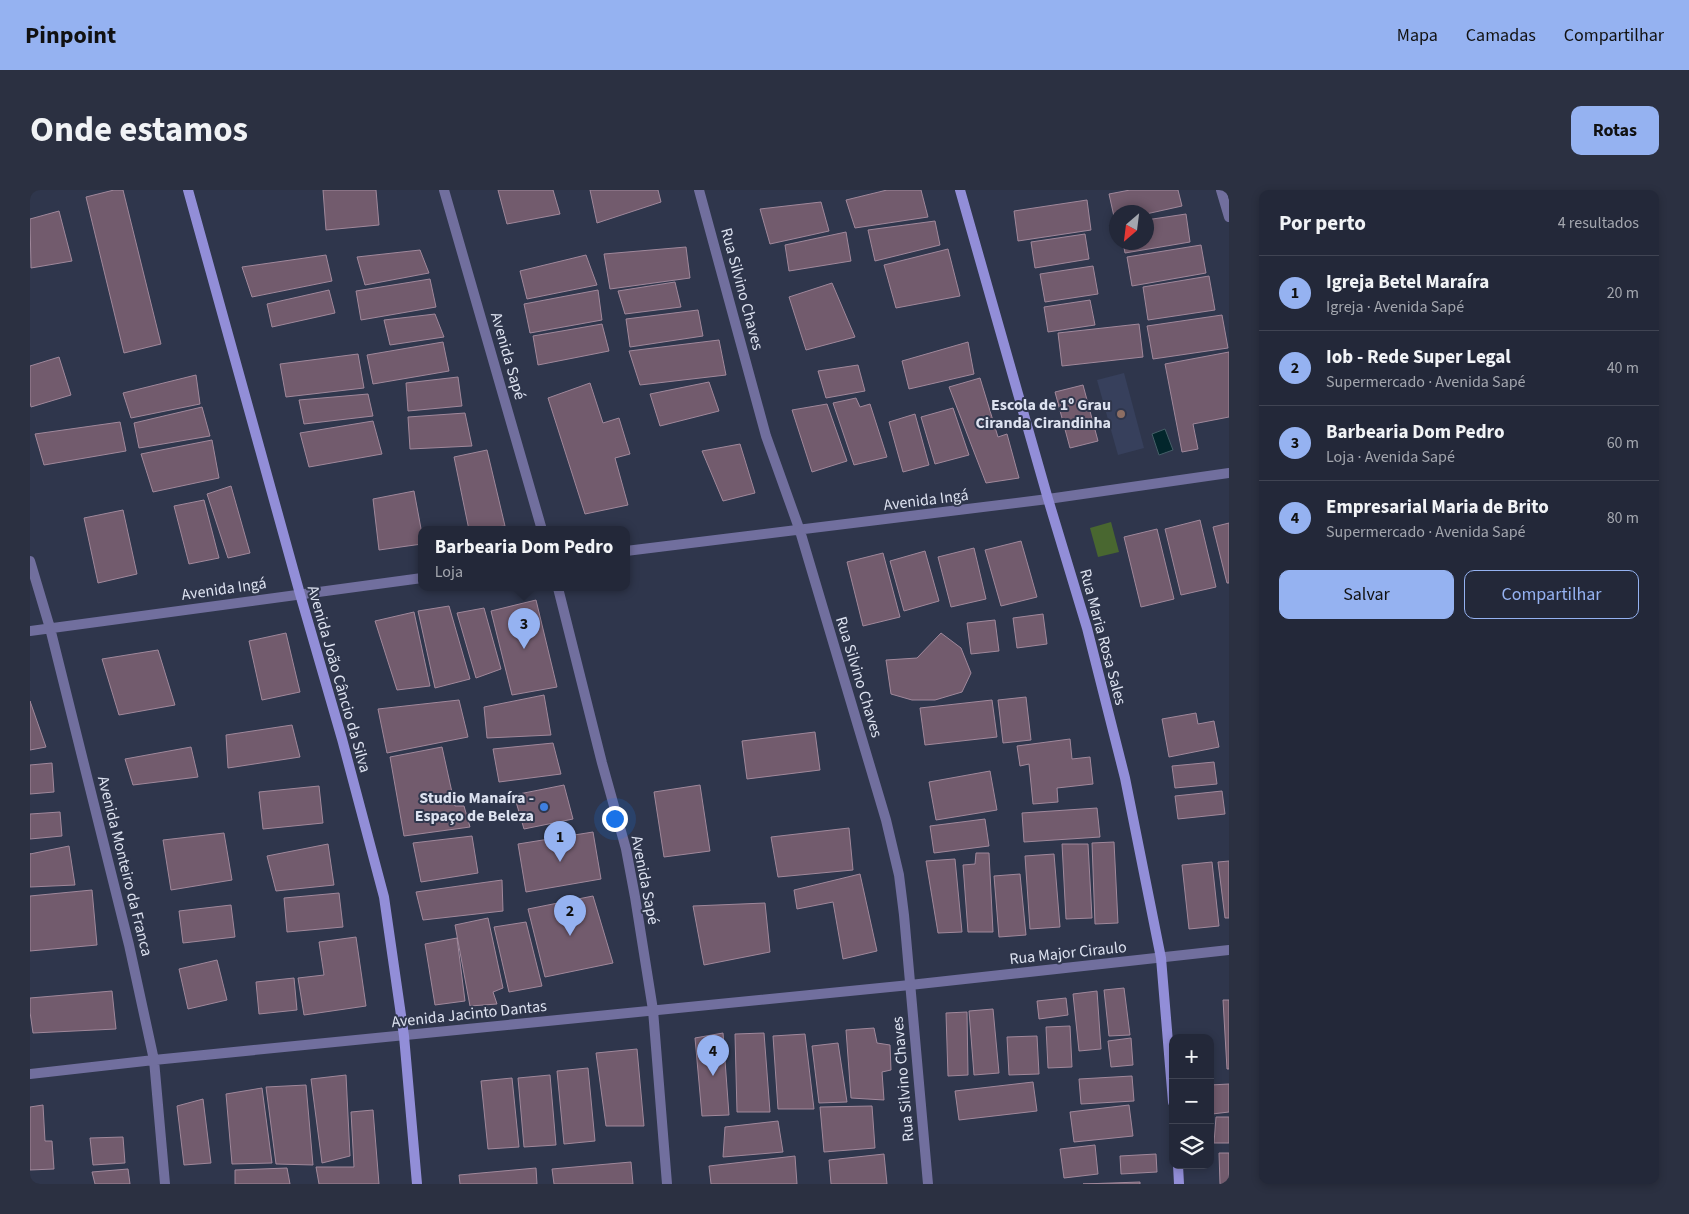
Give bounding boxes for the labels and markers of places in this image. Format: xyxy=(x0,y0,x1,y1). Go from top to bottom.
place label: Escola de 1º Grau Ciranda Cirandinha xyxy=(975,394,1111,434)
marker: Escola de 1º Grau Ciranda Cirandinha xyxy=(1115,408,1127,420)
pin: 3 xyxy=(508,608,540,649)
place label: Studio Manaíra - Espaço de Beleza xyxy=(415,787,534,827)
marker: Studio Manaíra - Espaço de Beleza xyxy=(538,801,550,813)
pin: 1 xyxy=(544,821,576,862)
pin: 2 xyxy=(554,895,586,936)
pin: 4 xyxy=(697,1035,729,1076)

